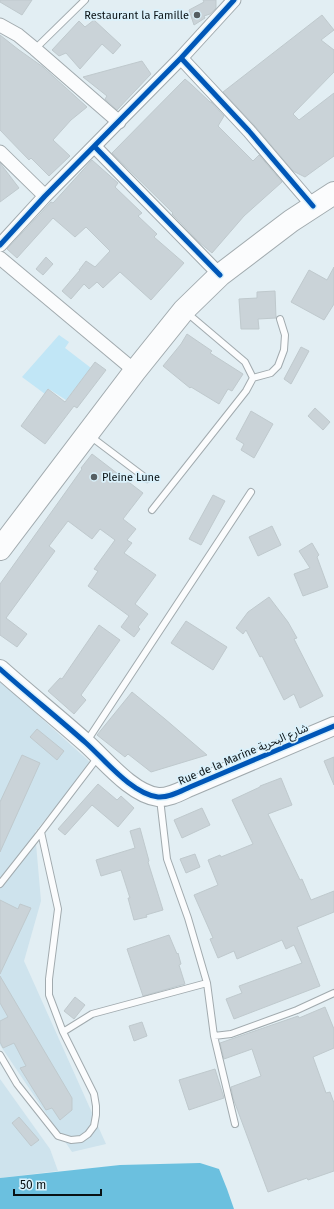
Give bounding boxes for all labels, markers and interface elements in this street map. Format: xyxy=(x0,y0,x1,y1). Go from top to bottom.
place label: Restaurant la Famille xyxy=(84,9,189,22)
marker: Restaurant la Famille xyxy=(192,10,202,20)
place label: Pleine Lune xyxy=(102,471,160,484)
marker: Pleine Lune xyxy=(89,472,99,482)
street label: Rue de la Marine شارع البحرية xyxy=(176,721,311,789)
scale bar xyxy=(14,1171,101,1197)
text: 50 m xyxy=(20,1178,46,1192)

